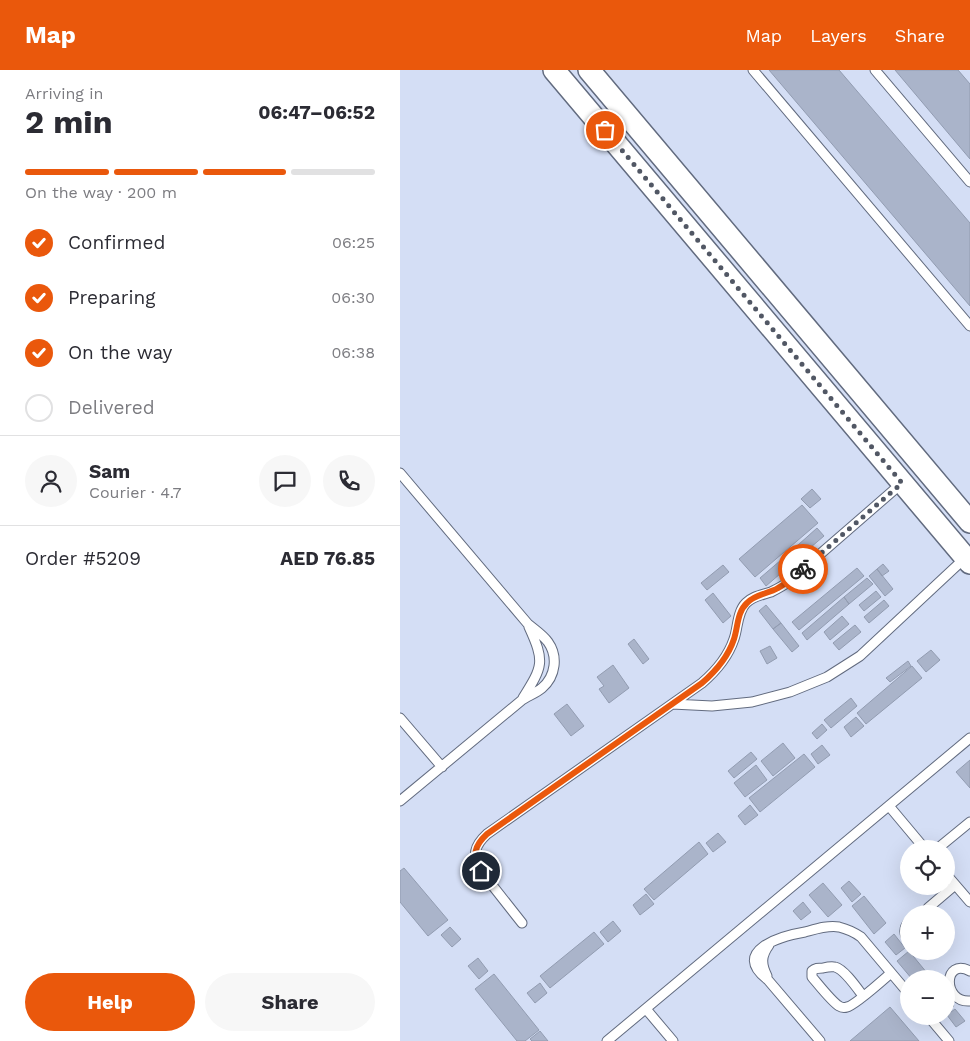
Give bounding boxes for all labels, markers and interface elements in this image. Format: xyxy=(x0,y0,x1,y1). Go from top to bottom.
text: Map xyxy=(25,21,76,49)
text: Map xyxy=(745,25,782,46)
text: Layers xyxy=(810,25,867,46)
text: Share xyxy=(895,25,945,46)
text: Arriving in xyxy=(25,84,103,103)
text: 06:47–06:52 xyxy=(258,101,375,124)
text: 2 min xyxy=(25,103,113,141)
pin xyxy=(584,109,626,151)
icon: bag xyxy=(591,116,619,144)
text: On the way · 200 m xyxy=(25,183,177,202)
icon: check xyxy=(25,229,53,257)
text: Confirmed xyxy=(68,231,165,254)
text: 06:25 xyxy=(332,233,375,252)
icon: check xyxy=(25,284,53,312)
text: Preparing xyxy=(68,286,155,309)
text: 06:30 xyxy=(331,288,375,307)
icon: check xyxy=(25,339,53,367)
text: On the way xyxy=(68,341,172,364)
text: 06:38 xyxy=(331,343,375,362)
text: Delivered xyxy=(68,396,155,419)
button: person xyxy=(25,455,77,507)
button: chat xyxy=(259,455,311,507)
button: phone xyxy=(323,455,375,507)
text: Sam xyxy=(89,460,130,483)
text: Courier · 4.7 xyxy=(89,483,182,502)
courier xyxy=(778,544,828,594)
text: Order #5209 xyxy=(25,547,141,570)
text: AED 76.85 xyxy=(280,547,375,570)
icon: bike xyxy=(789,555,817,583)
map controls xyxy=(900,840,955,1025)
button: locate xyxy=(900,840,955,895)
pin xyxy=(460,850,502,892)
icon: home xyxy=(467,857,495,885)
button: + xyxy=(900,905,955,960)
button: − xyxy=(900,970,955,1025)
button: Help xyxy=(25,973,195,1031)
button: Share xyxy=(205,973,375,1031)

